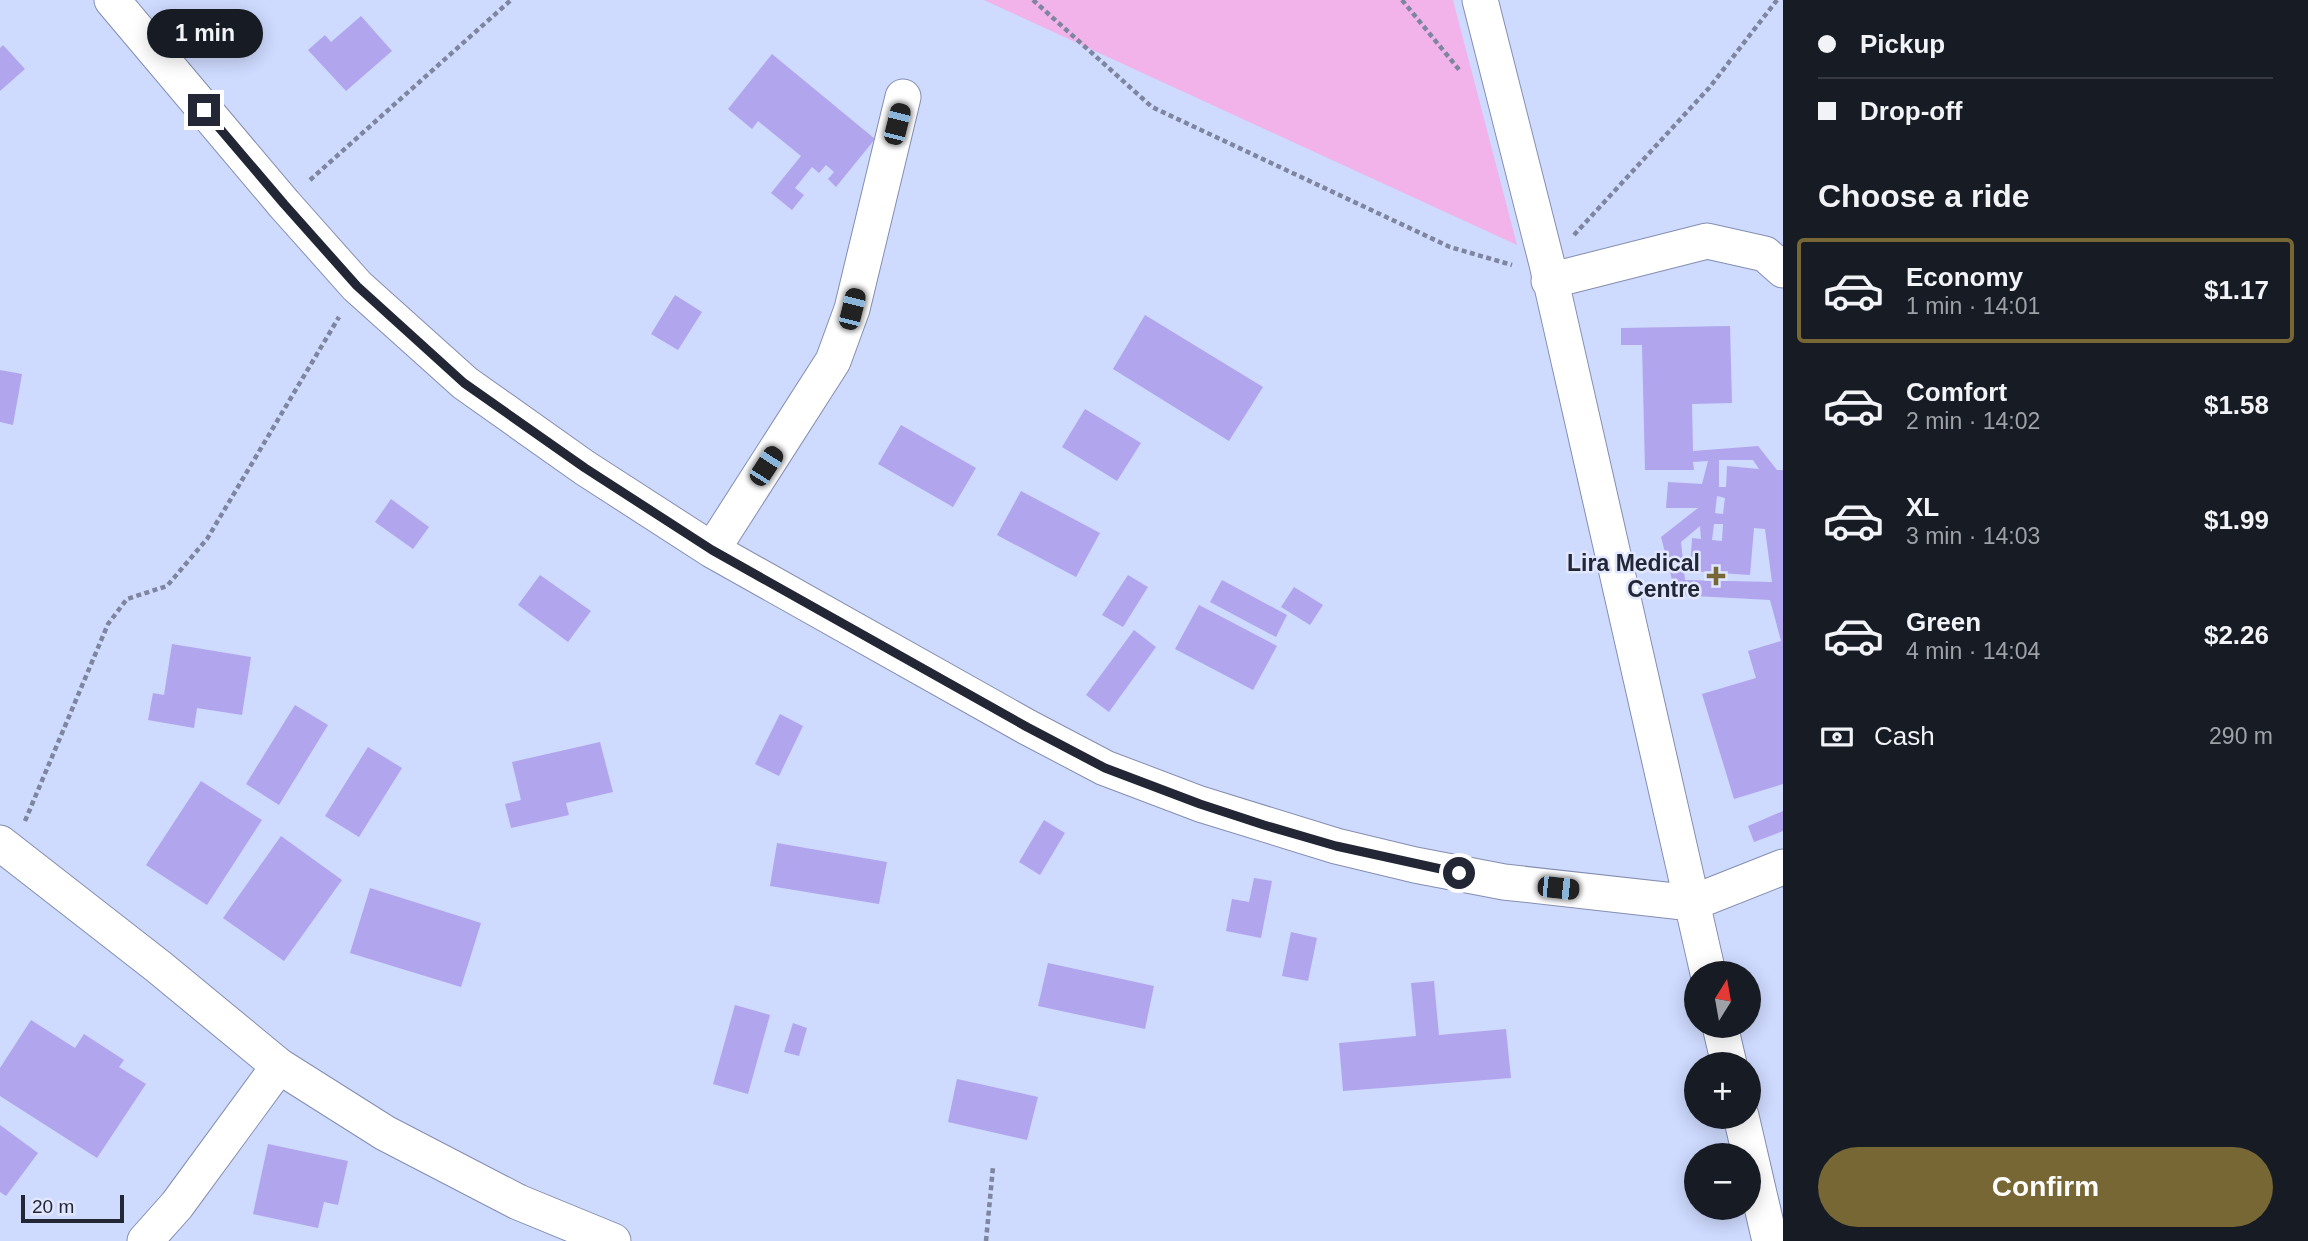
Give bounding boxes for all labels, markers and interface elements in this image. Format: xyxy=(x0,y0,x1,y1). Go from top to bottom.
callout: 1 min xyxy=(146,8,262,57)
text: 1 min xyxy=(175,20,235,46)
text: Pickup xyxy=(1860,29,1945,59)
route end xyxy=(188,94,220,126)
text: Drop-off xyxy=(1860,96,1963,126)
car xyxy=(882,101,913,147)
text: Choose a ride xyxy=(1818,178,2030,214)
icon: car xyxy=(1822,259,1885,322)
text: Economy xyxy=(1906,262,2023,292)
text: $1.17 xyxy=(2204,275,2269,305)
car xyxy=(837,286,868,332)
text: 1 min · 14:01 xyxy=(1906,293,2040,319)
icon: car xyxy=(1822,374,1885,437)
text: Comfort xyxy=(1906,377,2007,407)
text: $1.58 xyxy=(2204,390,2269,420)
text: 2 min · 14:02 xyxy=(1906,408,2040,434)
car xyxy=(746,443,787,489)
icon: car xyxy=(1822,489,1885,552)
text: XL xyxy=(1906,492,1939,522)
text: $1.99 xyxy=(2204,505,2269,535)
text: 3 min · 14:03 xyxy=(1906,523,2040,549)
place label: Lira Medical Centre xyxy=(1567,550,1700,602)
marker: Lira Medical Centre xyxy=(1706,566,1726,586)
icon: car xyxy=(1822,604,1885,667)
text: Green xyxy=(1906,607,1981,637)
text: $2.26 xyxy=(2204,620,2269,650)
text: 4 min · 14:04 xyxy=(1906,638,2040,664)
icon: cash xyxy=(1818,718,1856,756)
text: Cash xyxy=(1874,721,1935,751)
text: 290 m xyxy=(2209,723,2273,749)
route start xyxy=(1443,857,1475,889)
car xyxy=(1537,875,1580,901)
north arrow xyxy=(1684,961,1760,1038)
map controls xyxy=(1684,961,1761,1220)
button: + xyxy=(1684,1052,1761,1129)
button: − xyxy=(1684,1143,1761,1220)
button: Confirm xyxy=(1818,1147,2273,1227)
scale bar xyxy=(21,1192,124,1224)
text: 20 m xyxy=(32,1196,74,1217)

